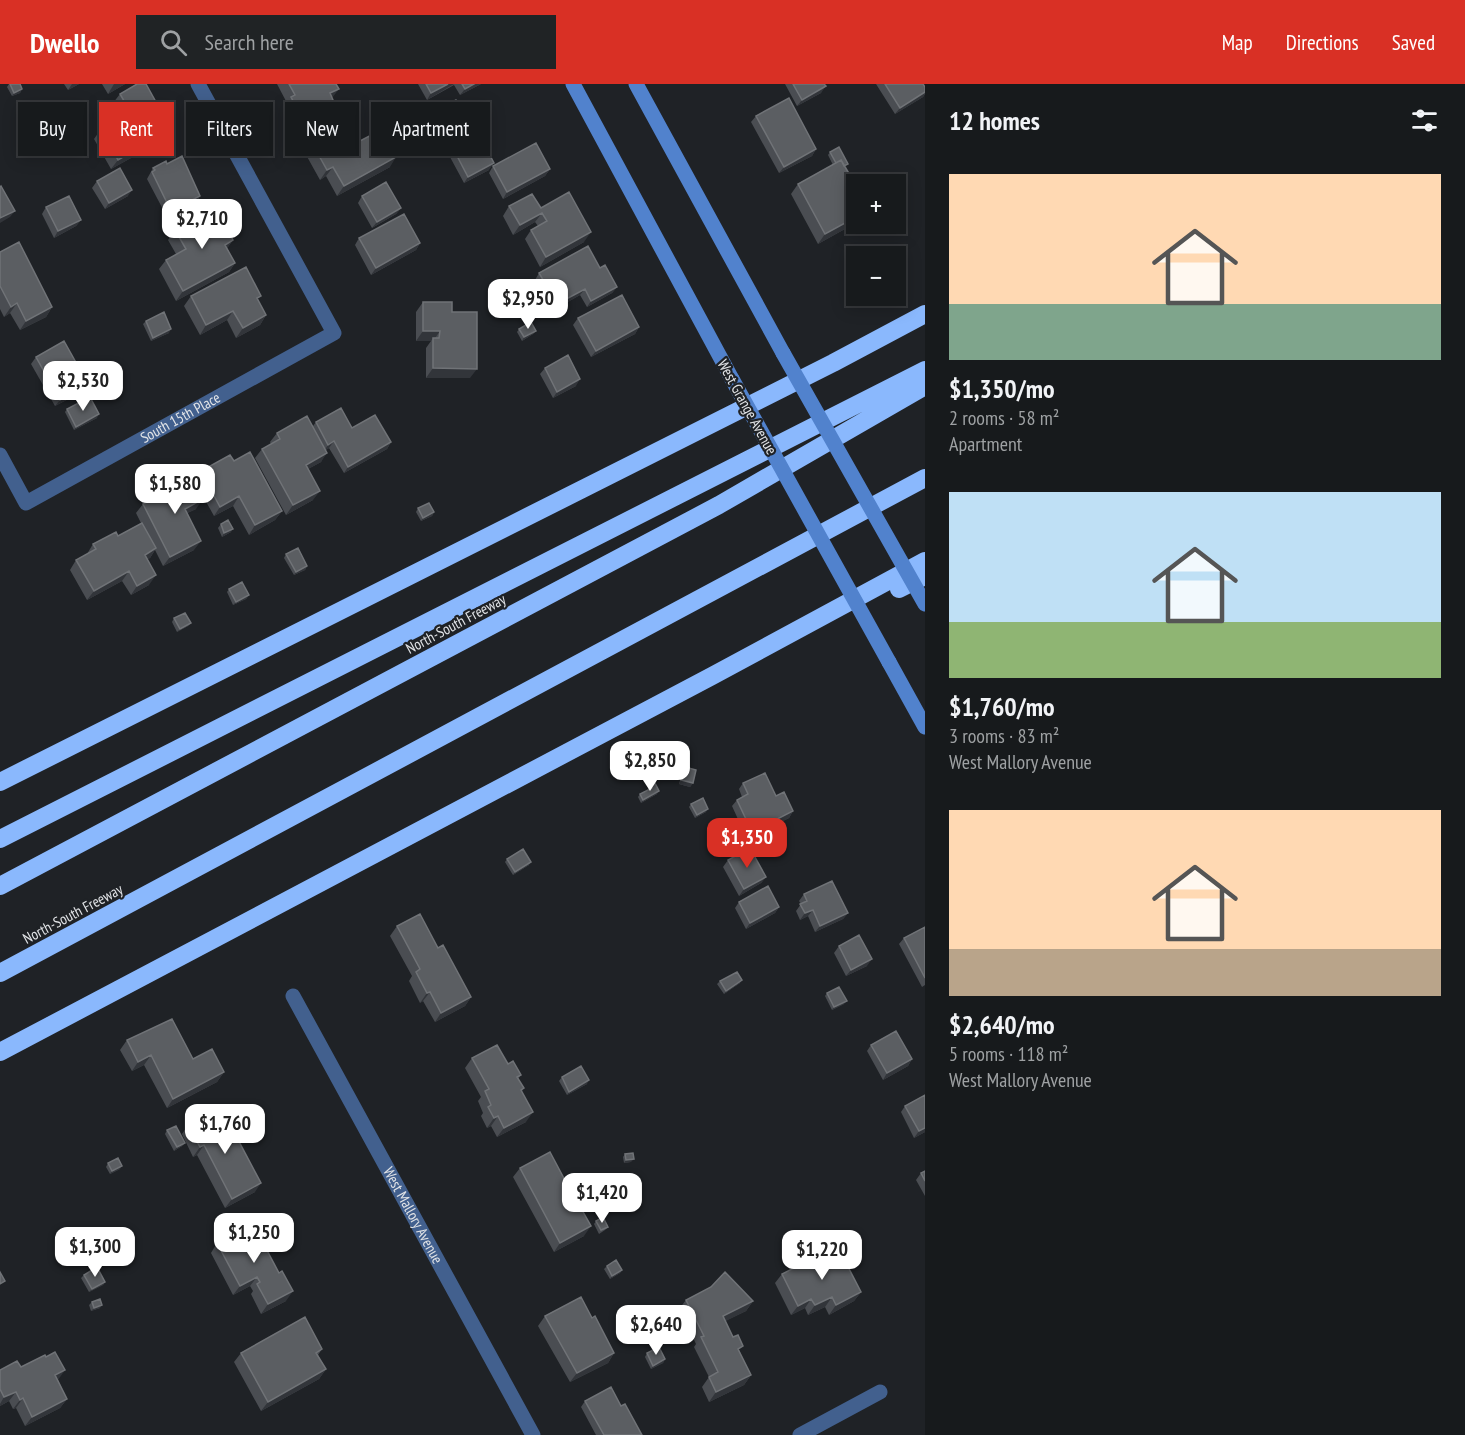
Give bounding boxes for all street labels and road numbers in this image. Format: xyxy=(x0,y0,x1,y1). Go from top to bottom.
street label: West Grange Avenue xyxy=(714,356,781,458)
street label: South 15th Place xyxy=(137,388,223,447)
street label: North-South Freeway xyxy=(403,589,509,658)
street label: North-South Freeway xyxy=(20,879,126,948)
street label: West Mallory Avenue xyxy=(379,1163,447,1267)

